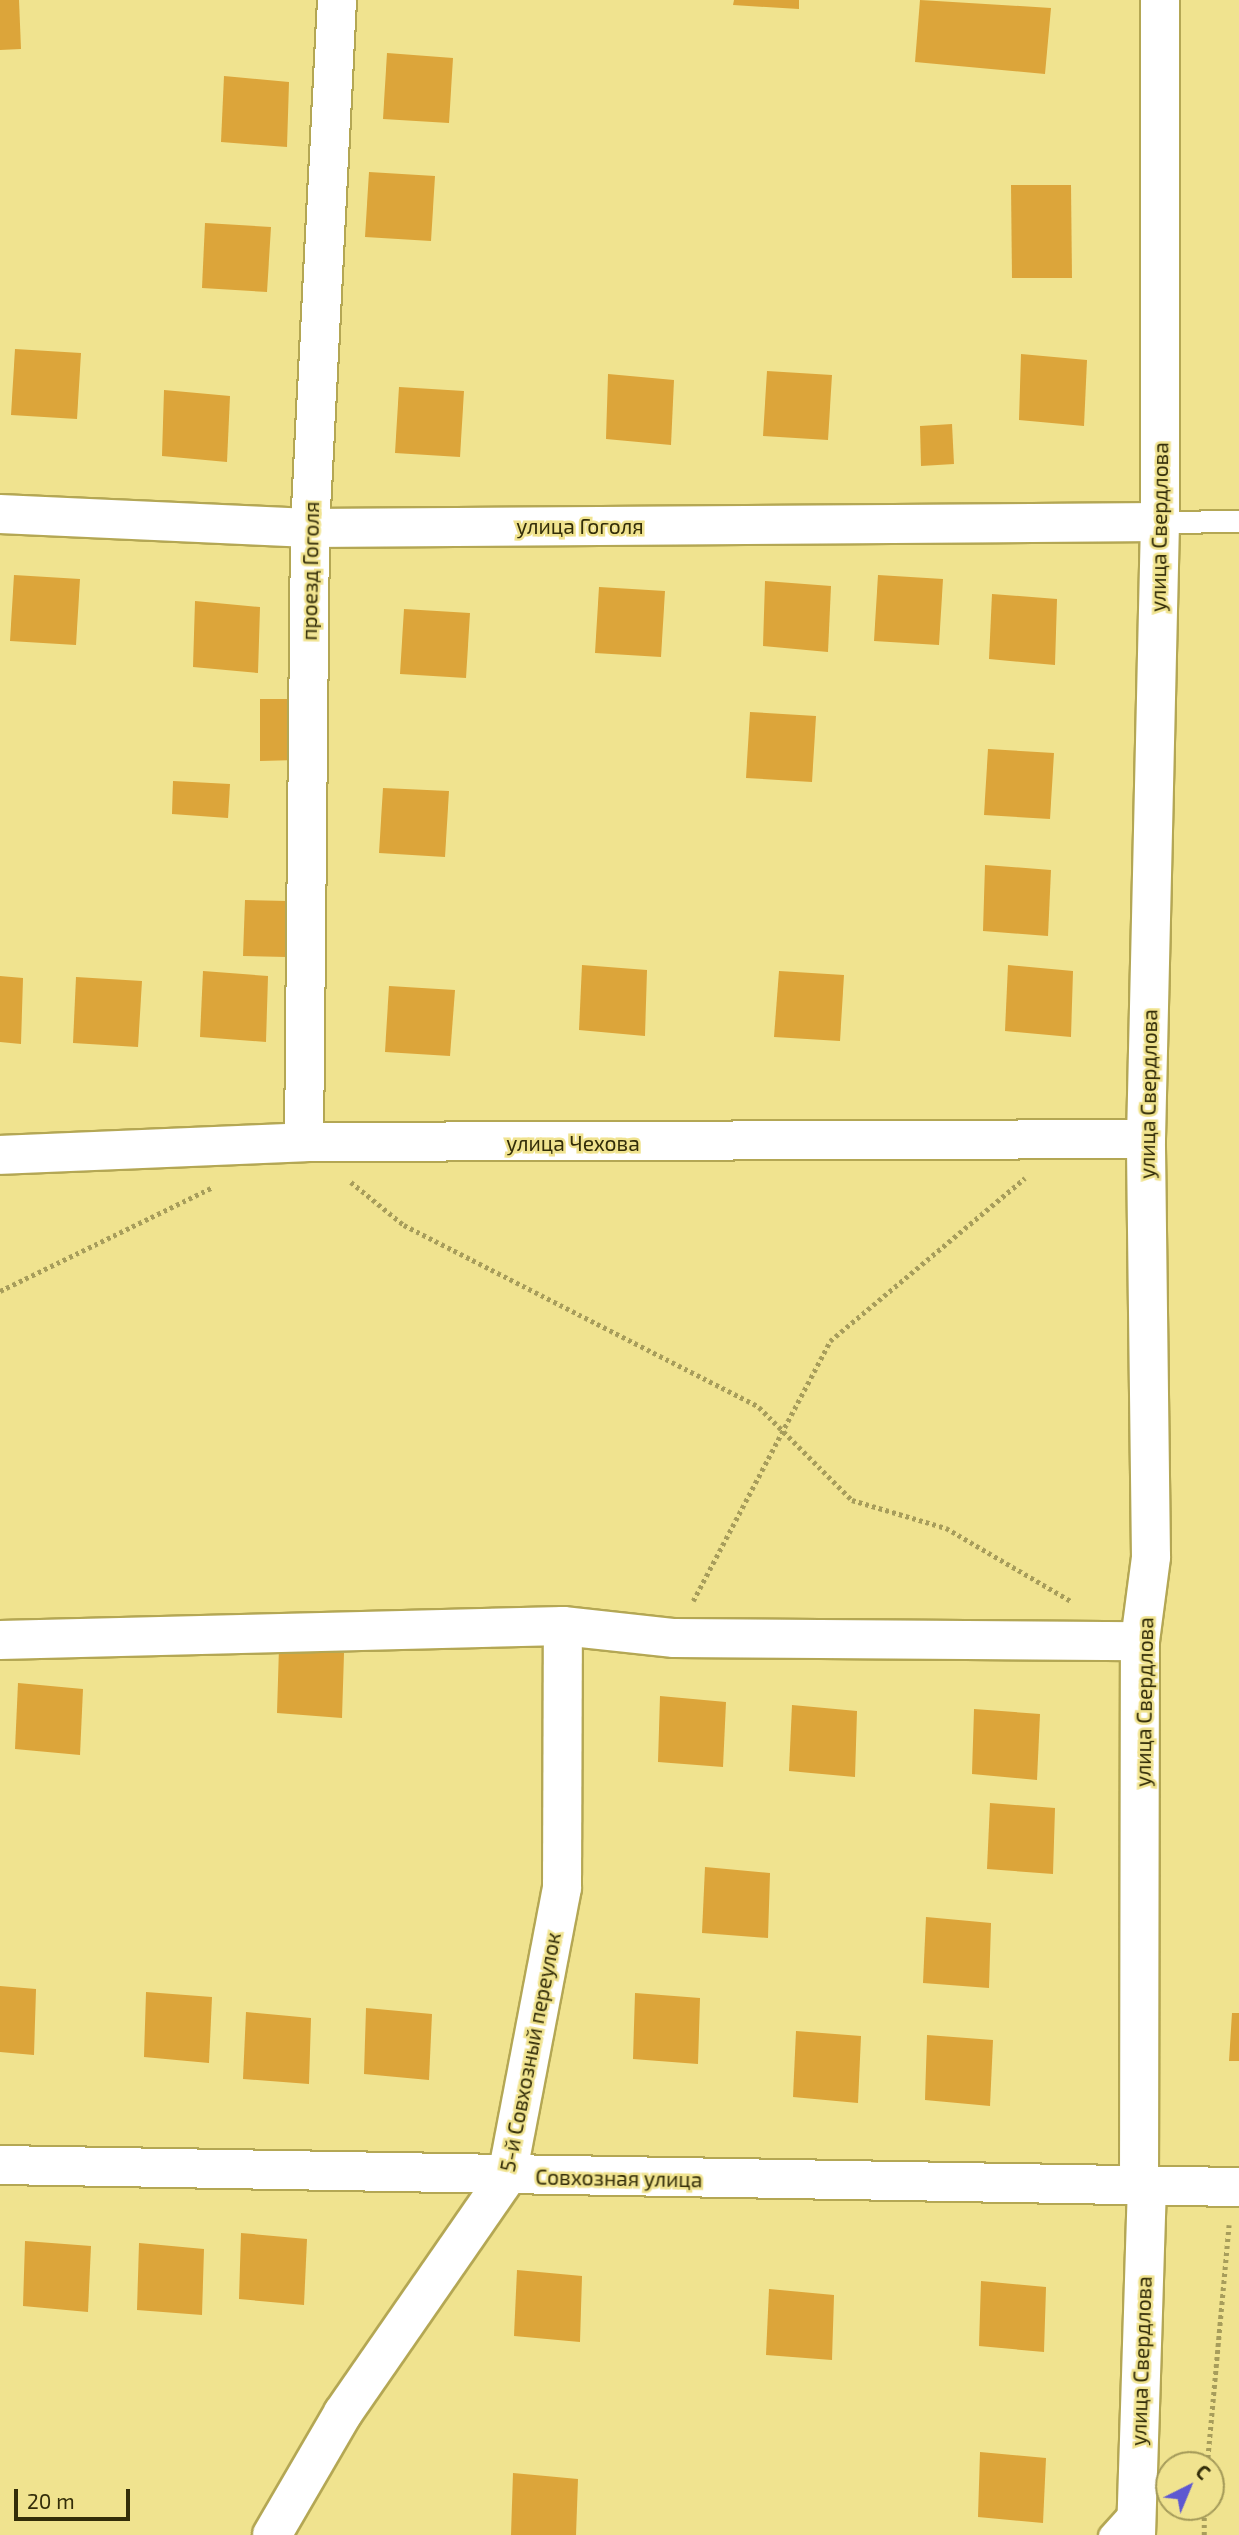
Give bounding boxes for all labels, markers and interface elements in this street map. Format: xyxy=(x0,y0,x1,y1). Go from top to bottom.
street label: улица Свердлова xyxy=(1145,442,1173,612)
street label: проезд Гоголя xyxy=(296,501,324,641)
street label: улица Гоголя xyxy=(516,513,644,539)
street label: улица Свердлова xyxy=(1134,1009,1162,1179)
street label: улица Чехова xyxy=(506,1130,640,1156)
street label: улица Свердлова xyxy=(1130,1617,1158,1787)
street label: 5-й Совхозный переулок xyxy=(494,1930,566,2174)
street label: Совхозная улица xyxy=(535,2164,703,2192)
street label: улица Свердлова xyxy=(1125,2276,1157,2446)
north arrow xyxy=(1155,2451,1225,2521)
text: С xyxy=(1191,2460,1215,2484)
scale bar xyxy=(18,2476,133,2520)
text: 20 m xyxy=(27,2488,75,2513)

